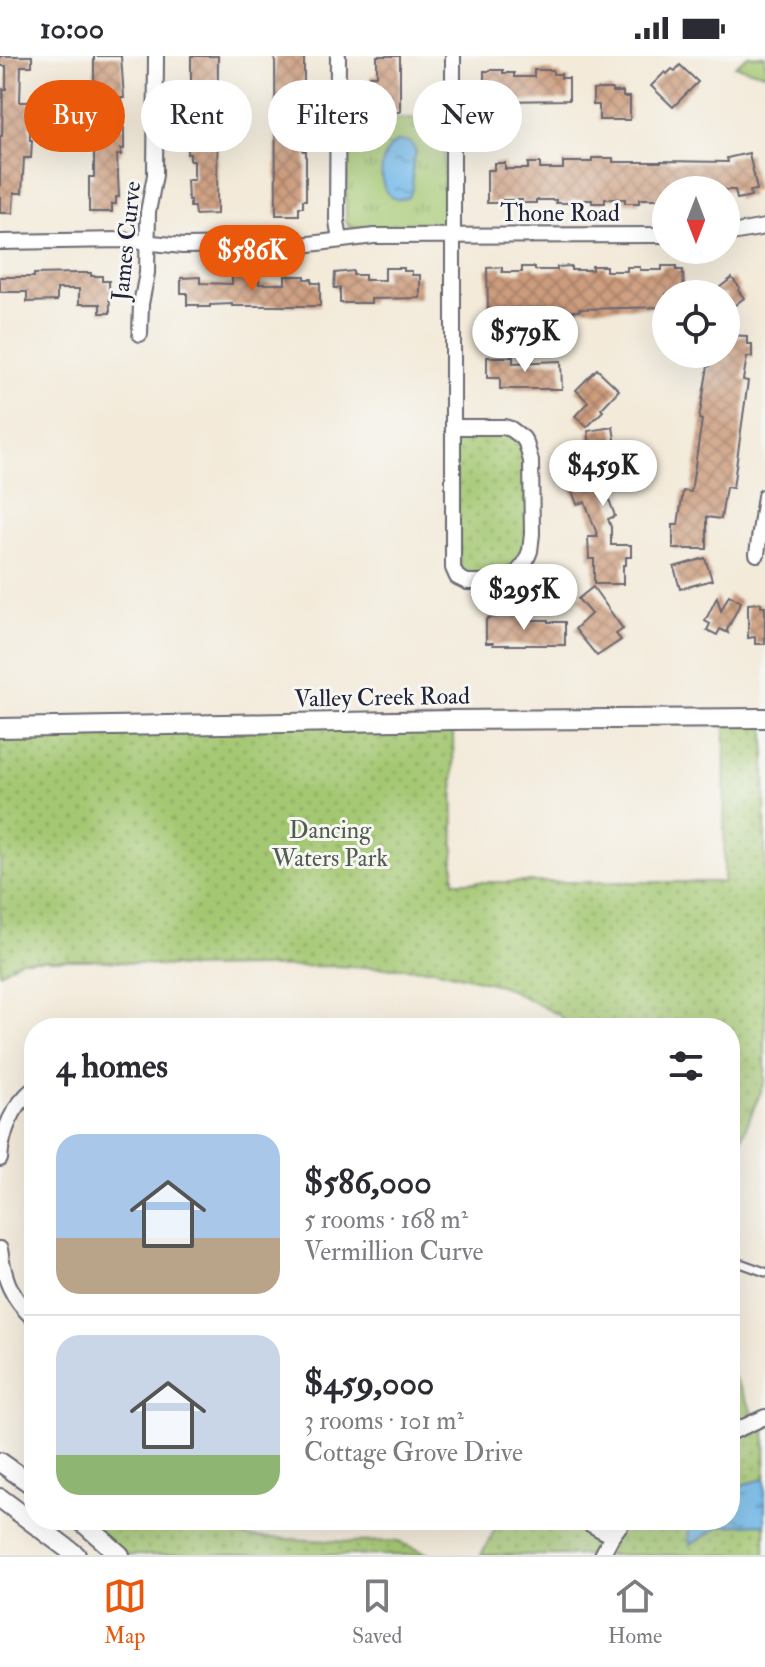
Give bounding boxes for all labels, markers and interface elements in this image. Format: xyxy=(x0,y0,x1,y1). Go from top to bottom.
text: 10:00 xyxy=(40,10,104,47)
chip: Buy xyxy=(24,80,125,152)
chip: Rent xyxy=(141,80,252,152)
chip: Filters xyxy=(268,80,397,152)
chip: New xyxy=(413,80,522,152)
north arrow xyxy=(652,176,740,264)
map controls xyxy=(652,176,740,368)
street label: James Curve xyxy=(105,180,148,303)
street label: Thone Road xyxy=(500,198,620,229)
pin: $586K xyxy=(196,225,308,293)
text: $586K xyxy=(217,235,287,267)
button: locate xyxy=(652,280,740,368)
pin: $579K xyxy=(469,306,581,374)
text: $579K xyxy=(490,316,560,348)
pin: $459K xyxy=(547,440,659,508)
text: $459K xyxy=(567,450,639,482)
pin: $295K xyxy=(468,564,580,632)
text: $295K xyxy=(489,574,559,606)
street label: Valley Creek Road xyxy=(294,680,470,715)
park label: Dancing Waters Park xyxy=(271,815,388,874)
icon: filters xyxy=(664,1044,708,1088)
text: 4 homes xyxy=(56,1045,168,1088)
text: $586,000 xyxy=(304,1161,432,1204)
icon: home xyxy=(120,1166,216,1262)
text: 5 rooms · 168 m² xyxy=(304,1204,468,1236)
text: Vermillion Curve xyxy=(304,1236,483,1268)
text: $459,000 xyxy=(304,1362,434,1405)
icon: home xyxy=(120,1367,216,1463)
text: 3 rooms · 101 m² xyxy=(304,1405,464,1437)
text: Cottage Grove Drive xyxy=(304,1437,523,1469)
tab: Map xyxy=(103,1574,147,1650)
tab: Saved xyxy=(352,1574,402,1650)
tab: Home xyxy=(608,1574,662,1650)

